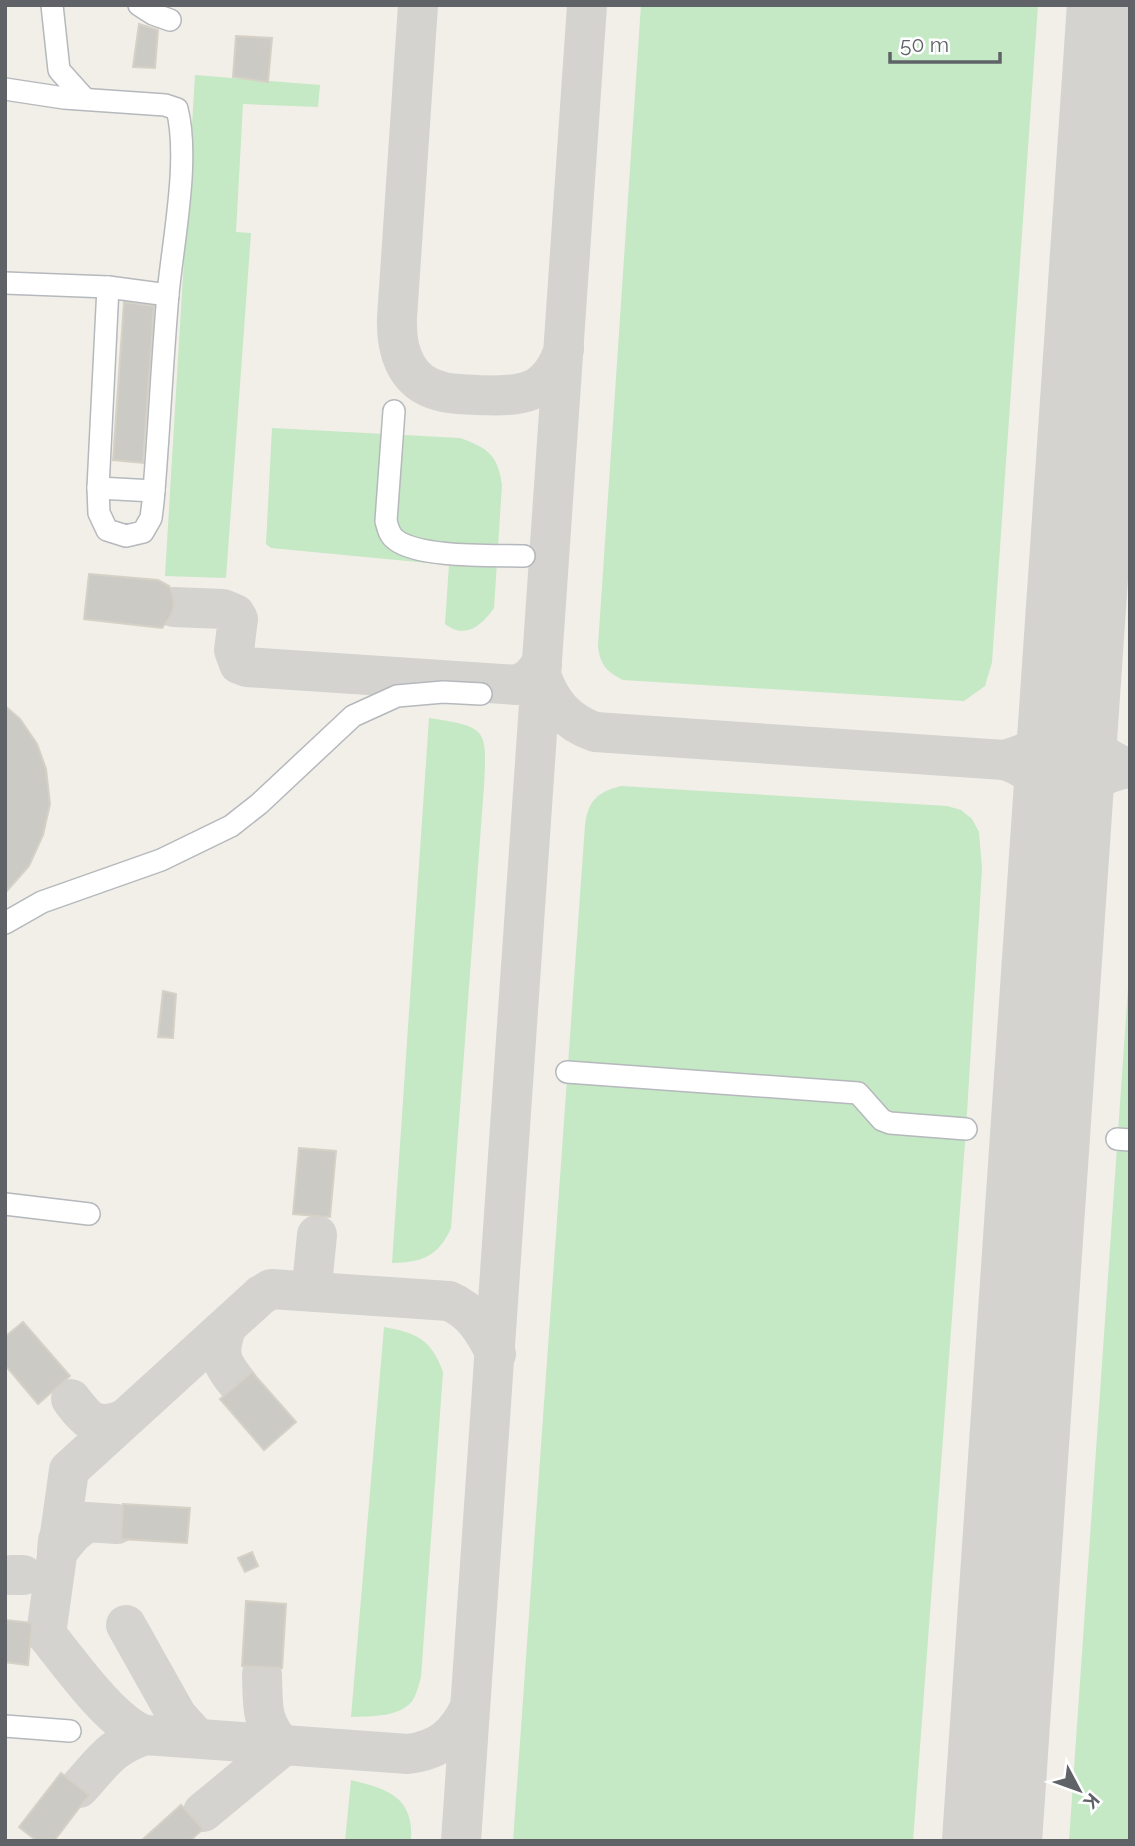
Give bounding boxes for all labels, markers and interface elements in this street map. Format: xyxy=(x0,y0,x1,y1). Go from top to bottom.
scale bar xyxy=(890,21,1000,65)
text: 50 m xyxy=(900,32,949,57)
north arrow xyxy=(1044,1755,1114,1825)
text: K xyxy=(1079,1789,1104,1813)

